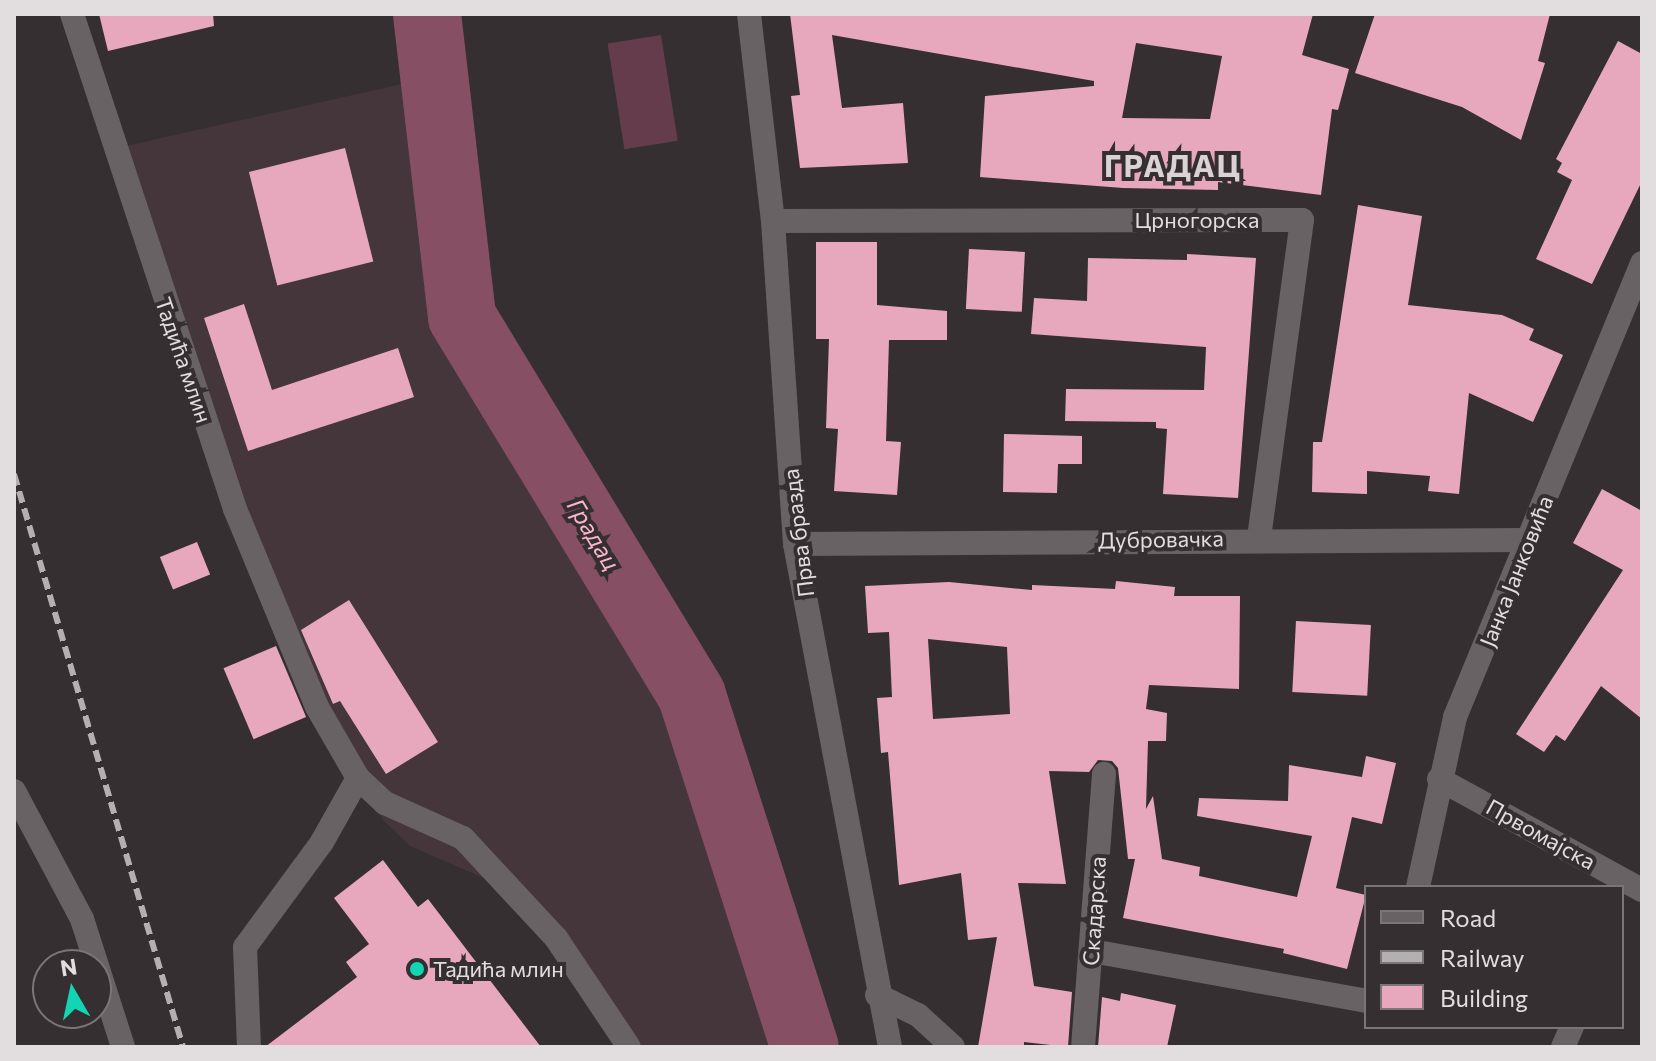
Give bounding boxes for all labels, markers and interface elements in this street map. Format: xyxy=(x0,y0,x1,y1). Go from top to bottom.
district label: ГРАДАЦ xyxy=(1104,147,1242,183)
street label: Црногорска xyxy=(1135,207,1259,233)
street label: Тадића млин xyxy=(150,294,218,426)
street label: Прва бразда xyxy=(777,467,819,599)
street label: Јанка Јанковића xyxy=(1474,492,1558,650)
water label: Градац xyxy=(561,493,627,575)
street label: Дубровачка xyxy=(1098,525,1224,553)
street label: Првомајска xyxy=(1482,793,1600,875)
street label: Скадарска xyxy=(1077,855,1111,967)
legend xyxy=(1364,885,1624,1029)
text: Road xyxy=(1440,903,1496,932)
text: Railway xyxy=(1440,943,1525,972)
north arrow xyxy=(32,949,112,1029)
text: N xyxy=(58,952,79,981)
place label: Тадића млин xyxy=(433,956,564,982)
marker: Тадића млин xyxy=(408,960,426,978)
text: Building xyxy=(1440,983,1528,1012)

